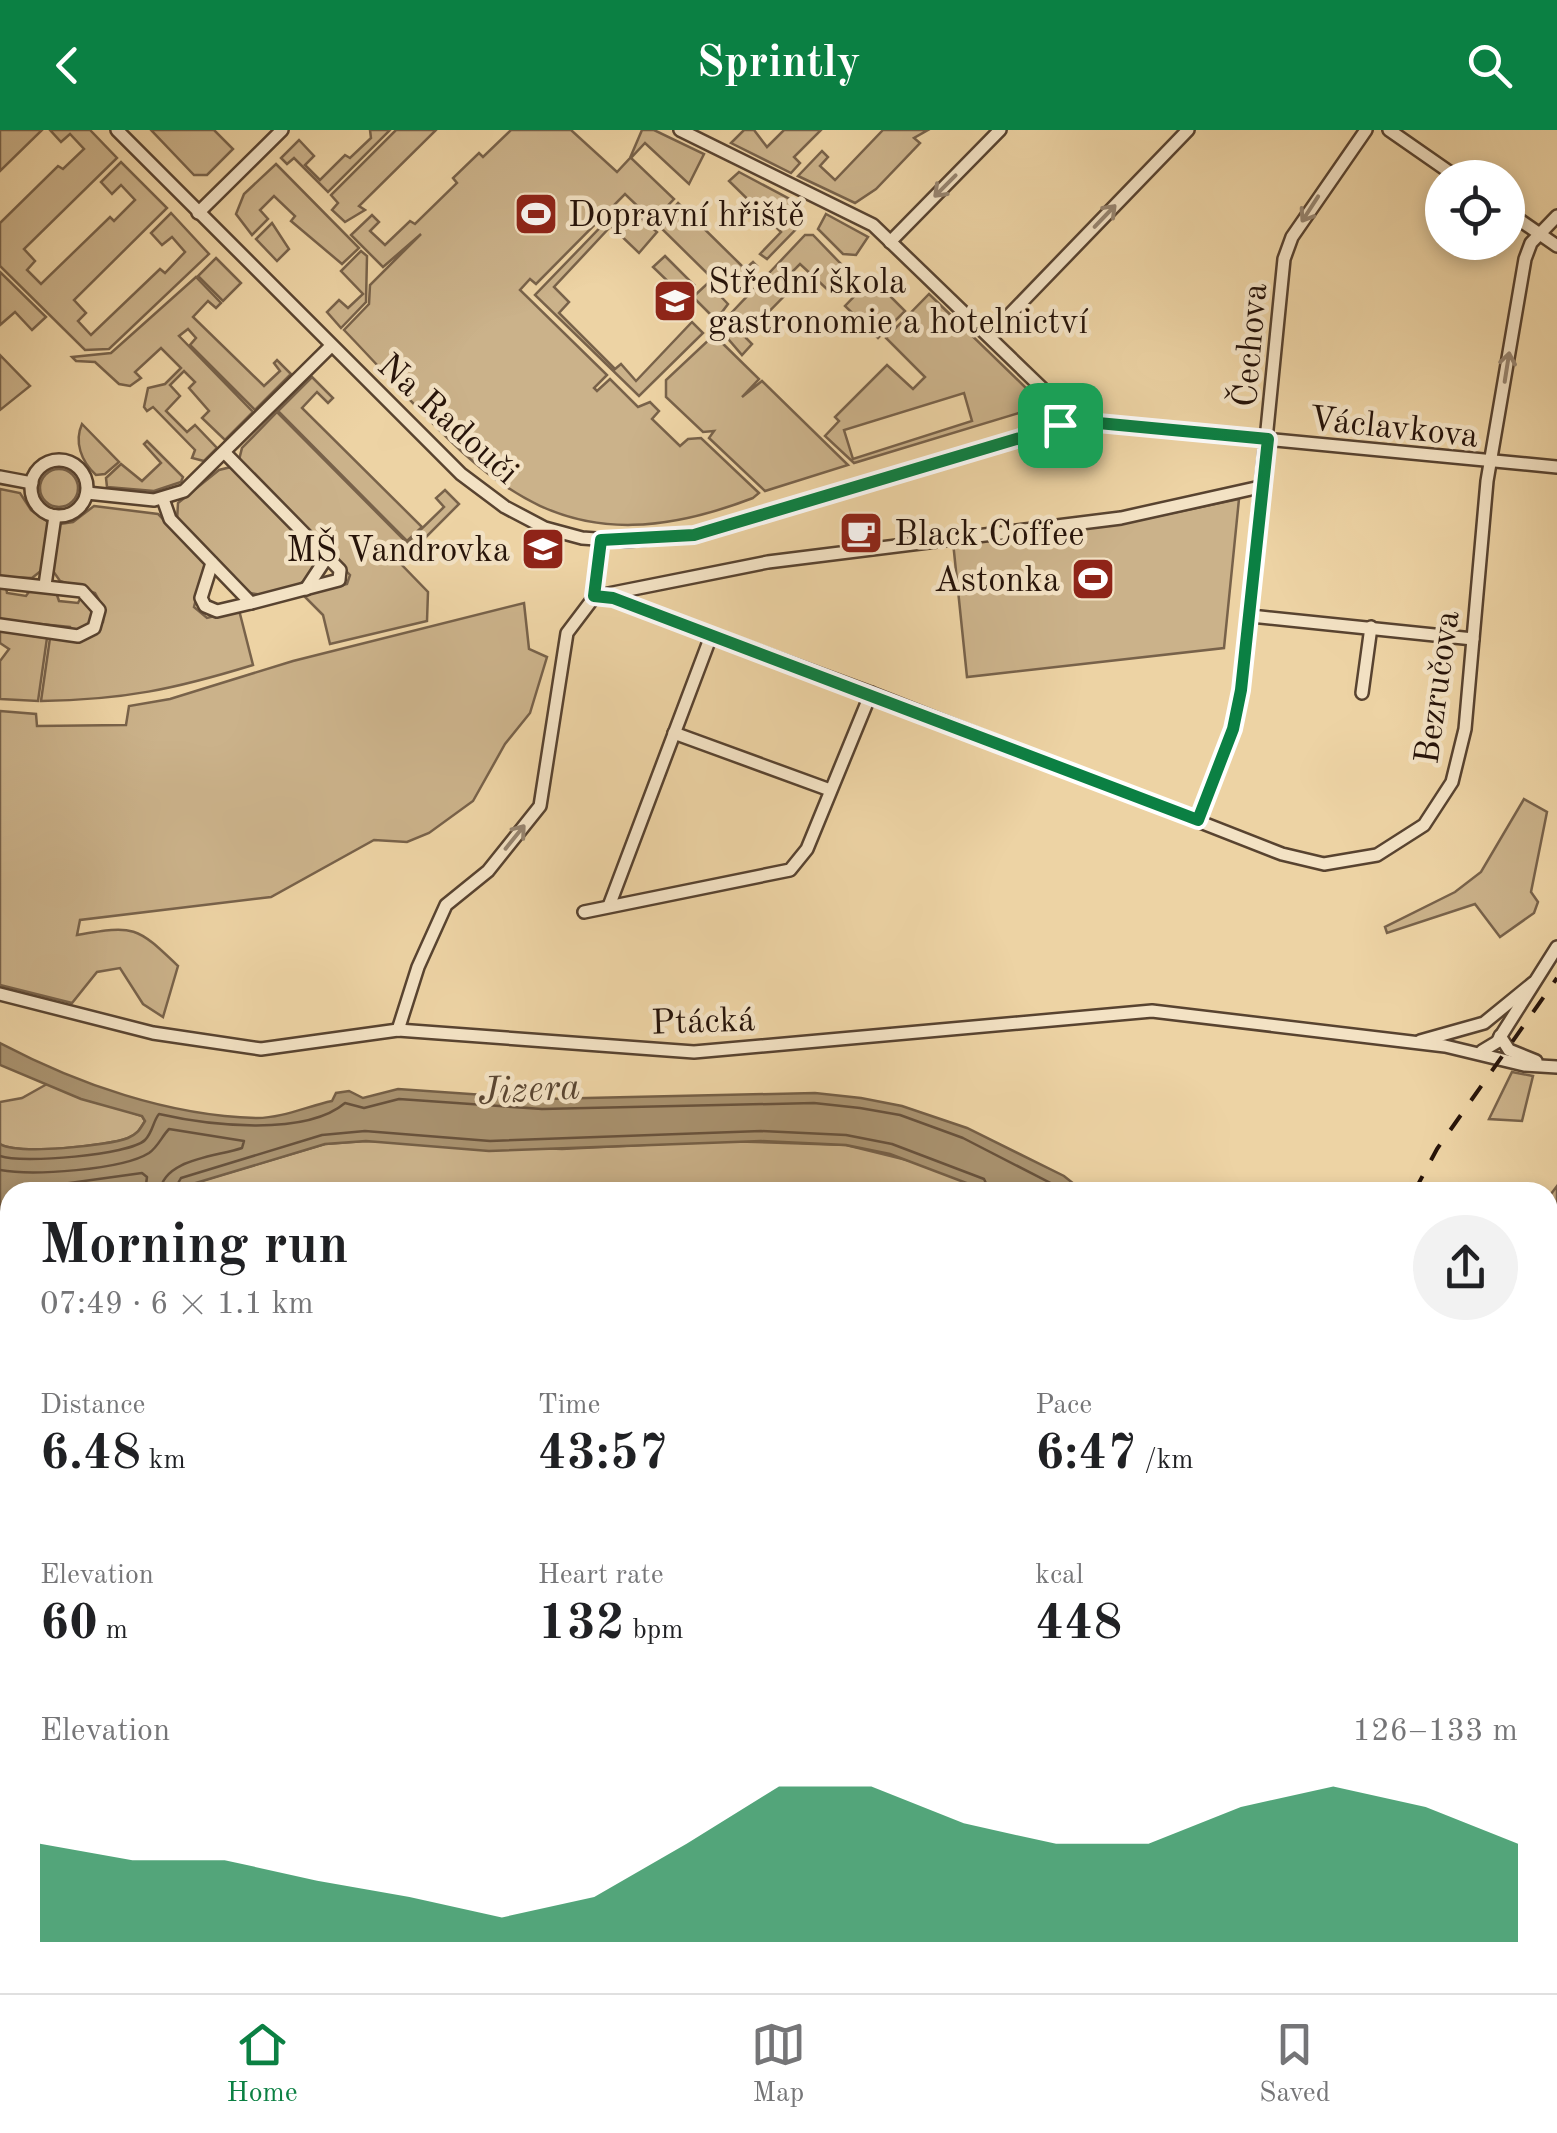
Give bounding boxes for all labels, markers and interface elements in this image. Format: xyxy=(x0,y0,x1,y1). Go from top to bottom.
icon: back xyxy=(40,38,95,93)
icon: search xyxy=(1462,38,1517,93)
text: Sprintly xyxy=(696,42,861,87)
map controls xyxy=(1425,160,1525,260)
button: locate xyxy=(1425,160,1525,260)
one-way arrow xyxy=(934,174,958,198)
sports icon: Dopravní hřiště xyxy=(513,191,559,237)
one-way arrow xyxy=(1299,195,1320,223)
place label: Dopravní hřiště xyxy=(568,199,804,234)
one-way arrow xyxy=(1093,204,1116,229)
place label: Střední škola gastronomie a hotelnictví xyxy=(708,266,1088,341)
school or university icon: Střední škola gastronomie a hotelnictví xyxy=(652,278,698,324)
street label: Čechova xyxy=(1222,281,1274,409)
street label: Na Radouči xyxy=(370,348,524,492)
one-way arrow xyxy=(1499,351,1517,384)
pin xyxy=(1018,383,1103,468)
icon: arrive xyxy=(1033,398,1088,453)
street label: Václavkova xyxy=(1307,402,1480,455)
cafe icon: Black Coffee xyxy=(838,510,884,556)
place label: Black Coffee xyxy=(894,518,1084,553)
school or university icon: MŠ Vandrovka xyxy=(520,526,566,572)
place label: MŠ Vandrovka xyxy=(286,527,510,569)
sports icon: Astonka xyxy=(1070,556,1116,602)
place label: Astonka xyxy=(934,564,1060,599)
street label: Bezručova xyxy=(1410,608,1467,766)
one-way arrow xyxy=(504,825,526,851)
street label: Ptácká xyxy=(650,1003,756,1042)
water label: Jizera xyxy=(477,1069,581,1113)
button: share xyxy=(1413,1215,1518,1320)
text: Morning run xyxy=(40,1220,349,1275)
text: 07:49 · 6 × 1.1 km xyxy=(40,1289,314,1321)
text: Distance xyxy=(40,1392,145,1420)
text: Time xyxy=(538,1392,600,1420)
text: Pace xyxy=(1035,1392,1092,1420)
text: 6.48 xyxy=(40,1430,141,1480)
text: 43:57 xyxy=(538,1430,668,1480)
text: 6:47 xyxy=(1035,1430,1136,1480)
text: km xyxy=(141,1447,186,1475)
text: /km xyxy=(1136,1447,1194,1475)
text: Elevation xyxy=(40,1562,154,1590)
text: Heart rate xyxy=(538,1562,664,1590)
text: kcal xyxy=(1035,1562,1084,1590)
text: 60 xyxy=(40,1600,98,1650)
text: 132 xyxy=(538,1600,625,1650)
text: 448 xyxy=(1035,1600,1122,1650)
text: m xyxy=(98,1617,128,1645)
text: bpm xyxy=(625,1617,684,1645)
text: Elevation xyxy=(40,1716,170,1748)
text: 126–133 m xyxy=(1352,1716,1518,1748)
tab: Home xyxy=(227,2017,298,2112)
tab: Map xyxy=(751,2017,806,2112)
tab: Saved xyxy=(1259,2017,1330,2112)

